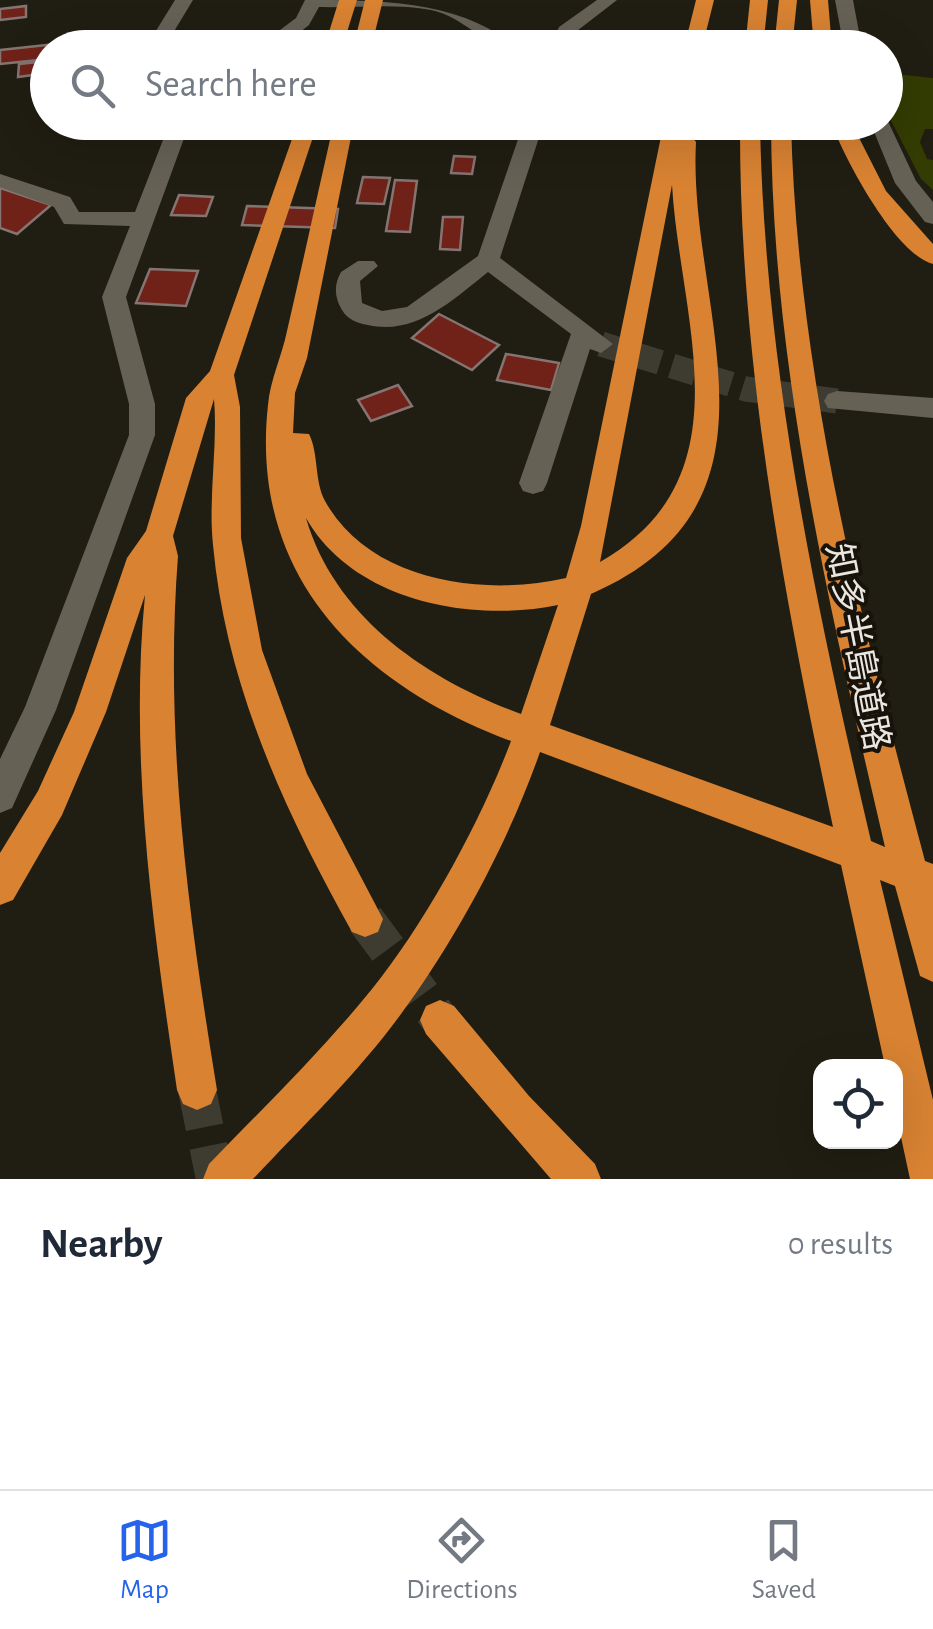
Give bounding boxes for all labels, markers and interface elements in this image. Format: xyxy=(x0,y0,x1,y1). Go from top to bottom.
search box xyxy=(30,30,903,140)
icon: search xyxy=(65,58,120,113)
text: Search here xyxy=(145,66,317,104)
street label: 知多半島道路 xyxy=(820,540,896,753)
map controls xyxy=(813,1059,903,1149)
button: locate xyxy=(813,1059,903,1149)
text: Nearby xyxy=(40,1223,163,1265)
text: 0 results xyxy=(788,1228,893,1260)
tab: Map xyxy=(117,1513,172,1607)
tab: Directions xyxy=(406,1513,518,1607)
tab: Saved xyxy=(752,1513,816,1607)

